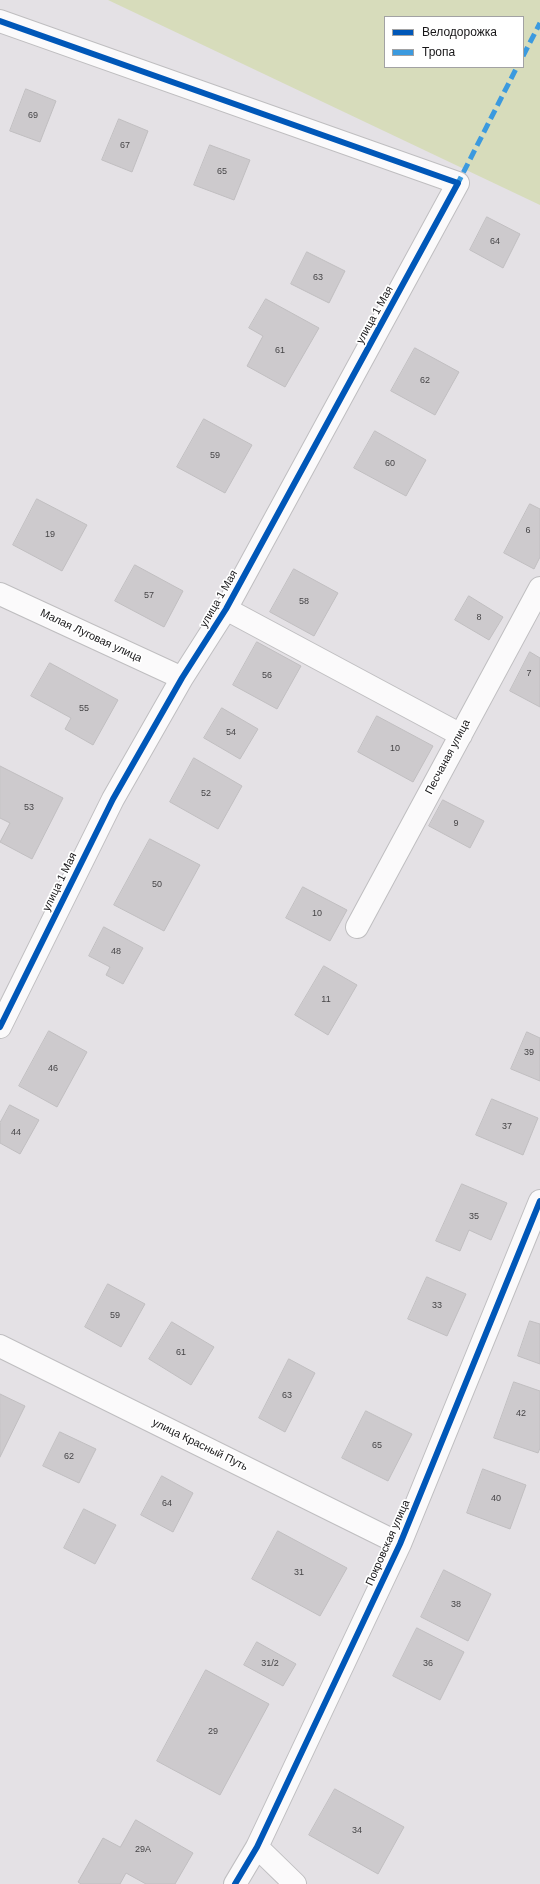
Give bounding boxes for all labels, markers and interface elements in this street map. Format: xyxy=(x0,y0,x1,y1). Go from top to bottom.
legend xyxy=(384,16,524,68)
text: Велодорожка xyxy=(422,25,497,39)
text: Тропа xyxy=(422,45,455,59)
house number: 69 xyxy=(28,111,38,121)
house number: 67 xyxy=(120,141,130,151)
house number: 65 xyxy=(217,167,227,177)
house number: 64 xyxy=(490,237,500,247)
house number: 63 xyxy=(313,273,323,283)
street label: улица 1 Мая xyxy=(354,284,396,346)
house number: 61 xyxy=(275,346,285,356)
house number: 62 xyxy=(420,376,430,386)
house number: 59 xyxy=(210,451,220,461)
house number: 60 xyxy=(385,459,395,469)
house number: 6 xyxy=(525,526,531,536)
house number: 19 xyxy=(45,530,55,540)
street label: улица 1 Мая xyxy=(197,568,241,630)
house number: 57 xyxy=(144,591,154,601)
house number: 58 xyxy=(299,597,309,607)
street label: Малая Луговая улица xyxy=(38,607,144,665)
house number: 8 xyxy=(476,613,482,623)
house number: 7 xyxy=(526,669,532,679)
house number: 56 xyxy=(262,671,272,681)
house number: 55 xyxy=(79,704,89,714)
street label: Песчаная улица xyxy=(423,717,473,797)
house number: 54 xyxy=(226,728,236,738)
house number: 10 xyxy=(390,744,400,754)
house number: 52 xyxy=(201,789,211,799)
house number: 53 xyxy=(24,803,34,813)
house number: 9 xyxy=(453,819,459,829)
street label: улица 1 Мая xyxy=(40,850,80,914)
house number: 50 xyxy=(152,880,162,890)
house number: 10 xyxy=(312,909,322,919)
house number: 48 xyxy=(111,947,121,957)
house number: 11 xyxy=(321,995,331,1005)
house number: 39 xyxy=(524,1048,534,1058)
house number: 46 xyxy=(48,1064,58,1074)
house number: 37 xyxy=(502,1122,512,1132)
house number: 44 xyxy=(11,1128,21,1138)
house number: 35 xyxy=(469,1212,479,1222)
house number: 33 xyxy=(432,1301,442,1311)
house number: 59 xyxy=(110,1311,120,1321)
house number: 61 xyxy=(176,1348,186,1358)
house number: 63 xyxy=(282,1391,292,1401)
house number: 42 xyxy=(516,1409,526,1419)
street label: улица Красный Путь xyxy=(150,1416,250,1474)
house number: 65 xyxy=(372,1441,382,1451)
house number: 62 xyxy=(64,1452,74,1462)
house number: 40 xyxy=(491,1494,501,1504)
street label: Покровская улица xyxy=(363,1498,413,1588)
house number: 64 xyxy=(162,1499,172,1509)
house number: 31 xyxy=(294,1568,304,1578)
house number: 38 xyxy=(451,1600,461,1610)
house number: 31/2 xyxy=(261,1659,279,1669)
house number: 36 xyxy=(423,1659,433,1669)
house number: 29 xyxy=(208,1727,218,1737)
house number: 34 xyxy=(352,1826,362,1836)
house number: 29А xyxy=(135,1845,151,1855)

